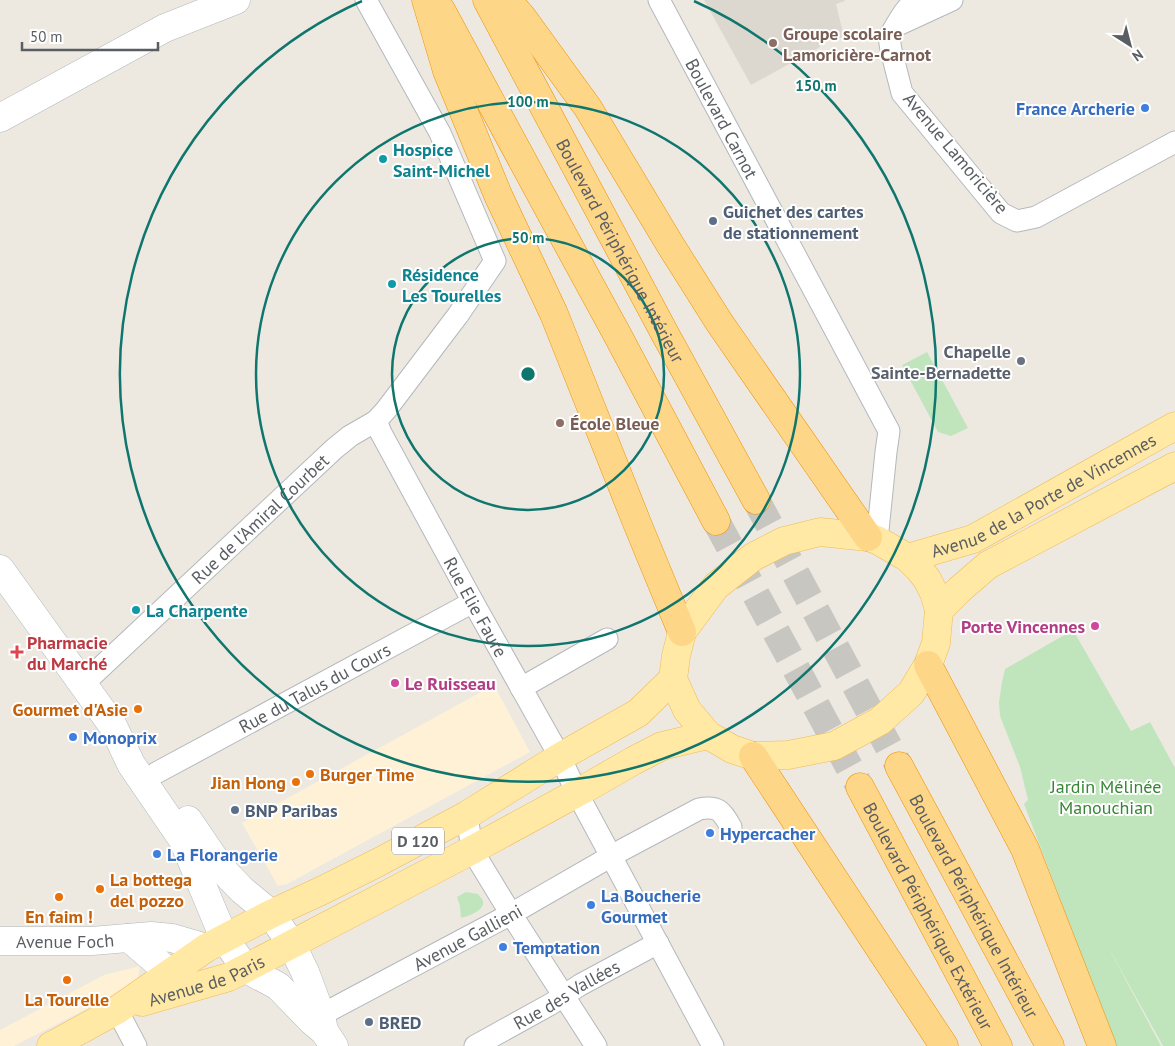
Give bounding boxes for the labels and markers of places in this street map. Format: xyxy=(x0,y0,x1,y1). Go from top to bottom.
place label: Groupe scolaire Lamoricière-Carnot xyxy=(783,22,932,66)
marker: Groupe scolaire Lamoricière-Carnot xyxy=(767,37,779,49)
place label: France Archerie xyxy=(1016,97,1135,120)
marker: France Archerie xyxy=(1139,102,1151,114)
place label: Hospice Saint-Michel xyxy=(393,138,491,182)
marker: Hospice Saint-Michel xyxy=(377,153,389,165)
place label: Guichet des cartes de stationnement xyxy=(723,200,864,244)
marker: Guichet des cartes de stationnement xyxy=(707,215,719,227)
place label: Résidence Les Tourelles xyxy=(402,263,502,307)
marker: Résidence Les Tourelles xyxy=(386,278,398,290)
place label: Chapelle Sainte-Bernadette xyxy=(871,340,1011,384)
marker: Chapelle Sainte-Bernadette xyxy=(1015,355,1027,367)
centre of rings xyxy=(519,365,537,383)
place label: École Bleue xyxy=(570,412,659,435)
marker: École Bleue xyxy=(554,417,566,429)
place label: La Charpente xyxy=(146,599,248,622)
marker: La Charpente xyxy=(130,604,142,616)
place label: Porte Vincennes xyxy=(961,615,1085,638)
marker: Porte Vincennes xyxy=(1089,620,1101,632)
place label: Pharmacie du Marché xyxy=(27,631,108,675)
marker: Pharmacie du Marché xyxy=(11,646,23,658)
place label: Le Ruisseau xyxy=(405,672,496,695)
marker: Le Ruisseau xyxy=(389,677,401,689)
place label: Gourmet d'Asie xyxy=(12,698,128,721)
marker: Gourmet d'Asie xyxy=(132,703,144,715)
place label: Monoprix xyxy=(83,726,157,749)
marker: Monoprix xyxy=(67,731,79,743)
place label: Burger Time xyxy=(320,763,414,786)
marker: Burger Time xyxy=(304,768,316,780)
place label: Jian Hong xyxy=(210,771,286,794)
marker: Jian Hong xyxy=(290,776,302,788)
place label: BNP Paribas xyxy=(245,799,338,822)
marker: BNP Paribas xyxy=(229,804,241,816)
place label: Hypercacher xyxy=(720,822,816,845)
marker: Hypercacher xyxy=(704,827,716,839)
place label: La Florangerie xyxy=(167,843,278,866)
marker: La Florangerie xyxy=(151,848,163,860)
place label: La bottega del pozzo xyxy=(110,868,192,912)
marker: La bottega del pozzo xyxy=(94,883,106,895)
place label: La Boucherie Gourmet xyxy=(601,884,701,928)
marker: En faim ! xyxy=(53,891,65,903)
marker: La Boucherie Gourmet xyxy=(585,899,597,911)
place label: En faim ! xyxy=(25,905,93,928)
place label: Temptation xyxy=(513,936,600,959)
marker: Temptation xyxy=(497,941,509,953)
marker: La Tourelle xyxy=(61,974,73,986)
place label: La Tourelle xyxy=(25,988,109,1011)
place label: BRED xyxy=(379,1011,422,1034)
marker: BRED xyxy=(363,1016,375,1028)

